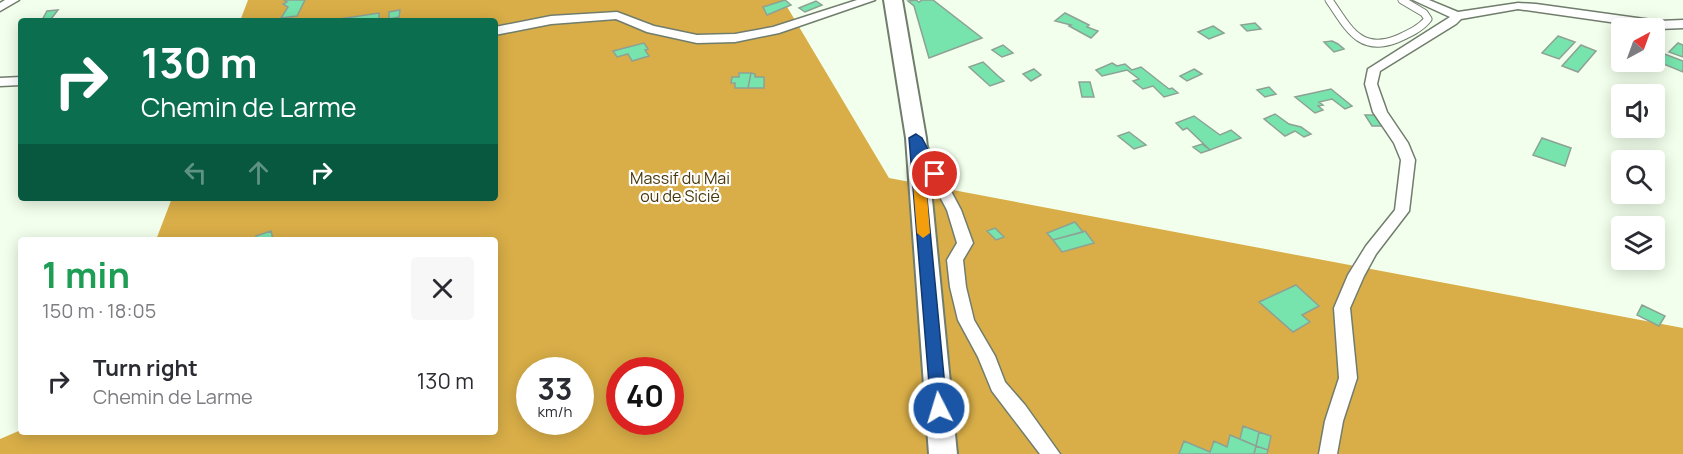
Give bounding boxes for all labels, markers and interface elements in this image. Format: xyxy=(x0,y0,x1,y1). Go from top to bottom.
north arrow xyxy=(1611,18,1665,72)
map controls xyxy=(1611,18,1665,270)
text: 130 m xyxy=(141,33,258,91)
icon: right xyxy=(42,42,120,120)
button: sound xyxy=(1611,84,1665,138)
text: Chemin de Larme xyxy=(141,88,357,125)
pin xyxy=(909,148,960,199)
button: search xyxy=(1611,150,1665,204)
icon: left xyxy=(179,156,212,189)
icon: ahead xyxy=(242,156,275,189)
icon: right xyxy=(305,156,338,189)
icon: arrive xyxy=(918,157,951,190)
park label: Massif du Mai ou de Sicié xyxy=(630,167,730,207)
button: layers xyxy=(1611,216,1665,270)
text: 1 min xyxy=(42,250,130,299)
button: close xyxy=(411,257,474,320)
text: 150 m · 18:05 xyxy=(42,297,156,324)
text: Turn right xyxy=(93,353,198,383)
speed limit sign: 40 xyxy=(606,357,684,435)
icon: right xyxy=(42,365,75,398)
text: 130 m xyxy=(417,366,474,396)
text: 33 xyxy=(538,368,572,409)
position arrow xyxy=(907,376,971,440)
text: Chemin de Larme xyxy=(93,383,253,410)
text: km/h xyxy=(538,401,572,422)

